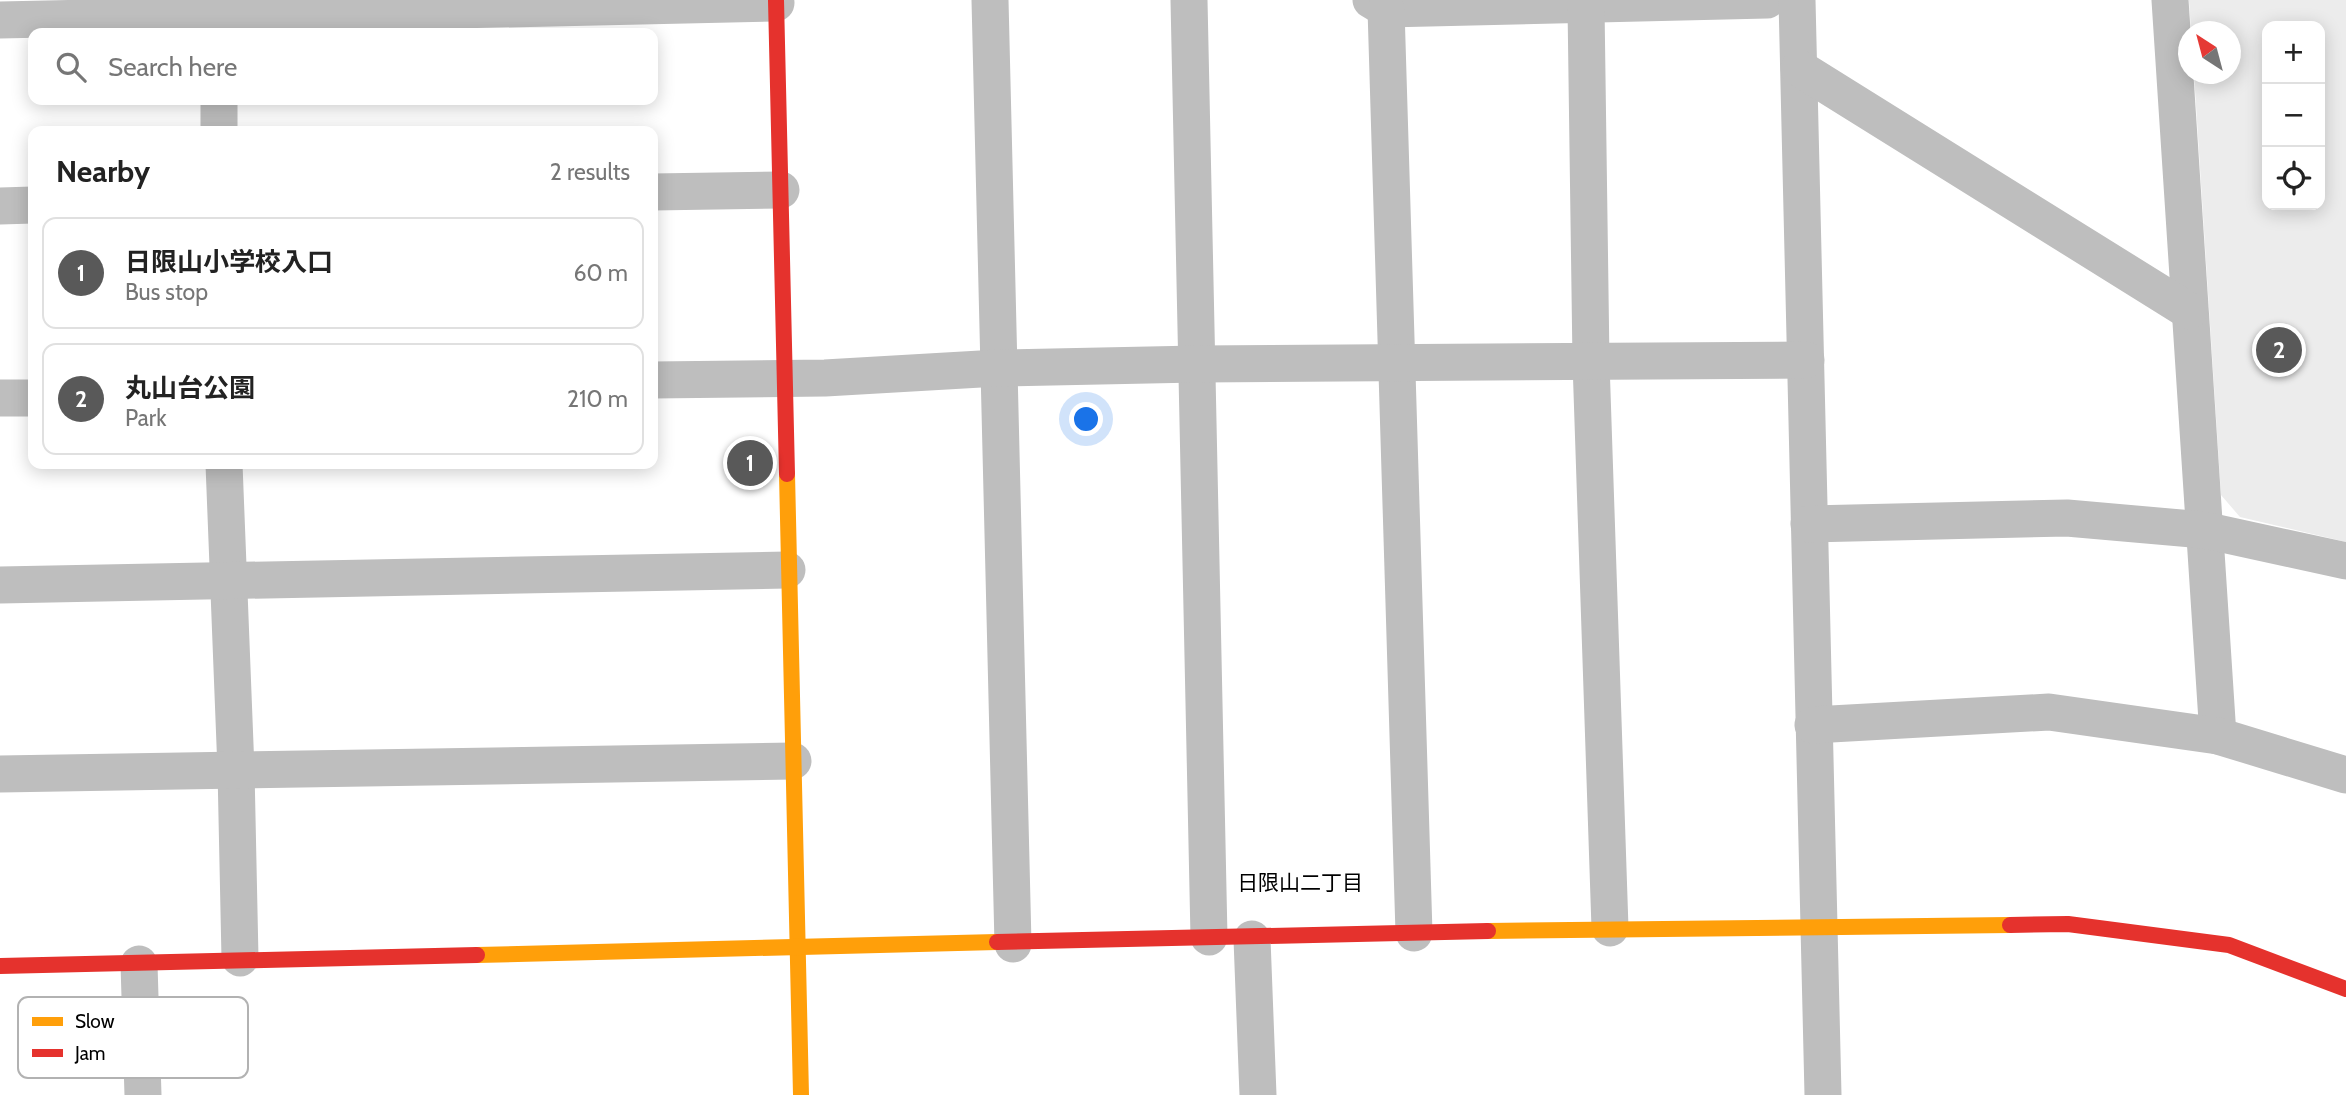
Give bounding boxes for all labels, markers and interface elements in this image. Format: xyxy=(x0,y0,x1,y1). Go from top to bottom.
north arrow xyxy=(2178,21,2241,84)
map controls xyxy=(2262,21,2325,210)
button: + xyxy=(2262,21,2325,84)
search box xyxy=(28,28,658,105)
icon: search xyxy=(52,48,90,86)
text: Search here xyxy=(108,51,237,83)
button: − xyxy=(2262,84,2325,147)
button: locate xyxy=(2262,147,2325,210)
text: Nearby xyxy=(56,153,150,190)
text: 2 results xyxy=(550,158,630,186)
text: 日限山小学校入口 xyxy=(125,246,333,278)
text: 1 xyxy=(77,259,85,287)
text: 60 m xyxy=(574,259,628,287)
text: Bus stop xyxy=(125,278,208,306)
pin: 2 xyxy=(2256,324,2302,376)
text: 丸山台公園 xyxy=(125,372,255,404)
text: 2 xyxy=(75,385,87,413)
text: 210 m xyxy=(567,385,628,413)
your location xyxy=(1069,402,1103,436)
text: Park xyxy=(125,404,166,432)
pin: 1 xyxy=(727,437,773,489)
district label: 日限山二丁目 xyxy=(1237,870,1363,895)
legend xyxy=(18,997,248,1078)
text: Slow xyxy=(75,1010,115,1033)
text: Jam xyxy=(74,1042,105,1065)

